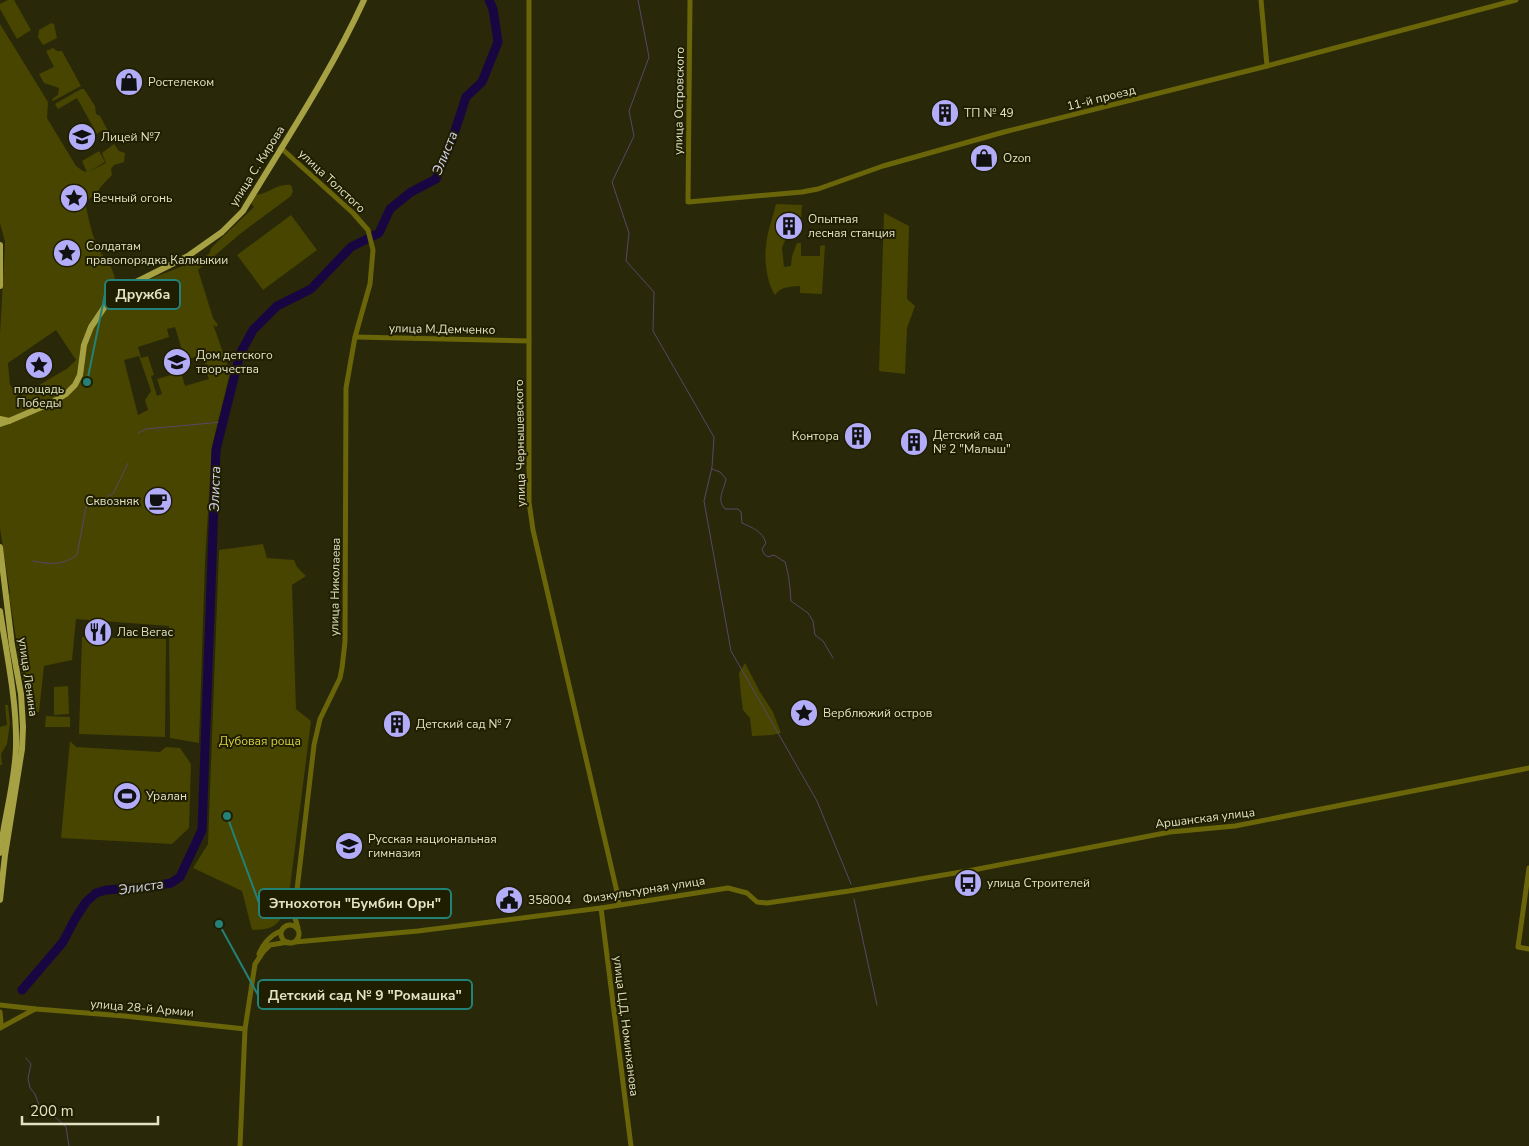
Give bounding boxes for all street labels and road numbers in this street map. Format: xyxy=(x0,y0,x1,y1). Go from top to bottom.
street label: улица Островского xyxy=(670,47,688,155)
street label: 11-й проезд xyxy=(1065,82,1137,114)
street label: улица С. Кирова xyxy=(226,123,288,209)
street label: улица Толстого xyxy=(295,146,369,216)
street label: улица М.Демченко xyxy=(389,320,496,338)
street label: улица Чернышевского xyxy=(511,379,529,507)
street label: улица Николаева xyxy=(326,538,344,636)
street label: улица Ленина xyxy=(15,637,41,717)
street label: Аршанская улица xyxy=(1154,804,1256,832)
street label: Физкультурная улица xyxy=(582,872,706,908)
street label: улица Ц.Д. Номинханова xyxy=(609,955,643,1097)
street label: улица 28-й Армии xyxy=(90,996,194,1020)

